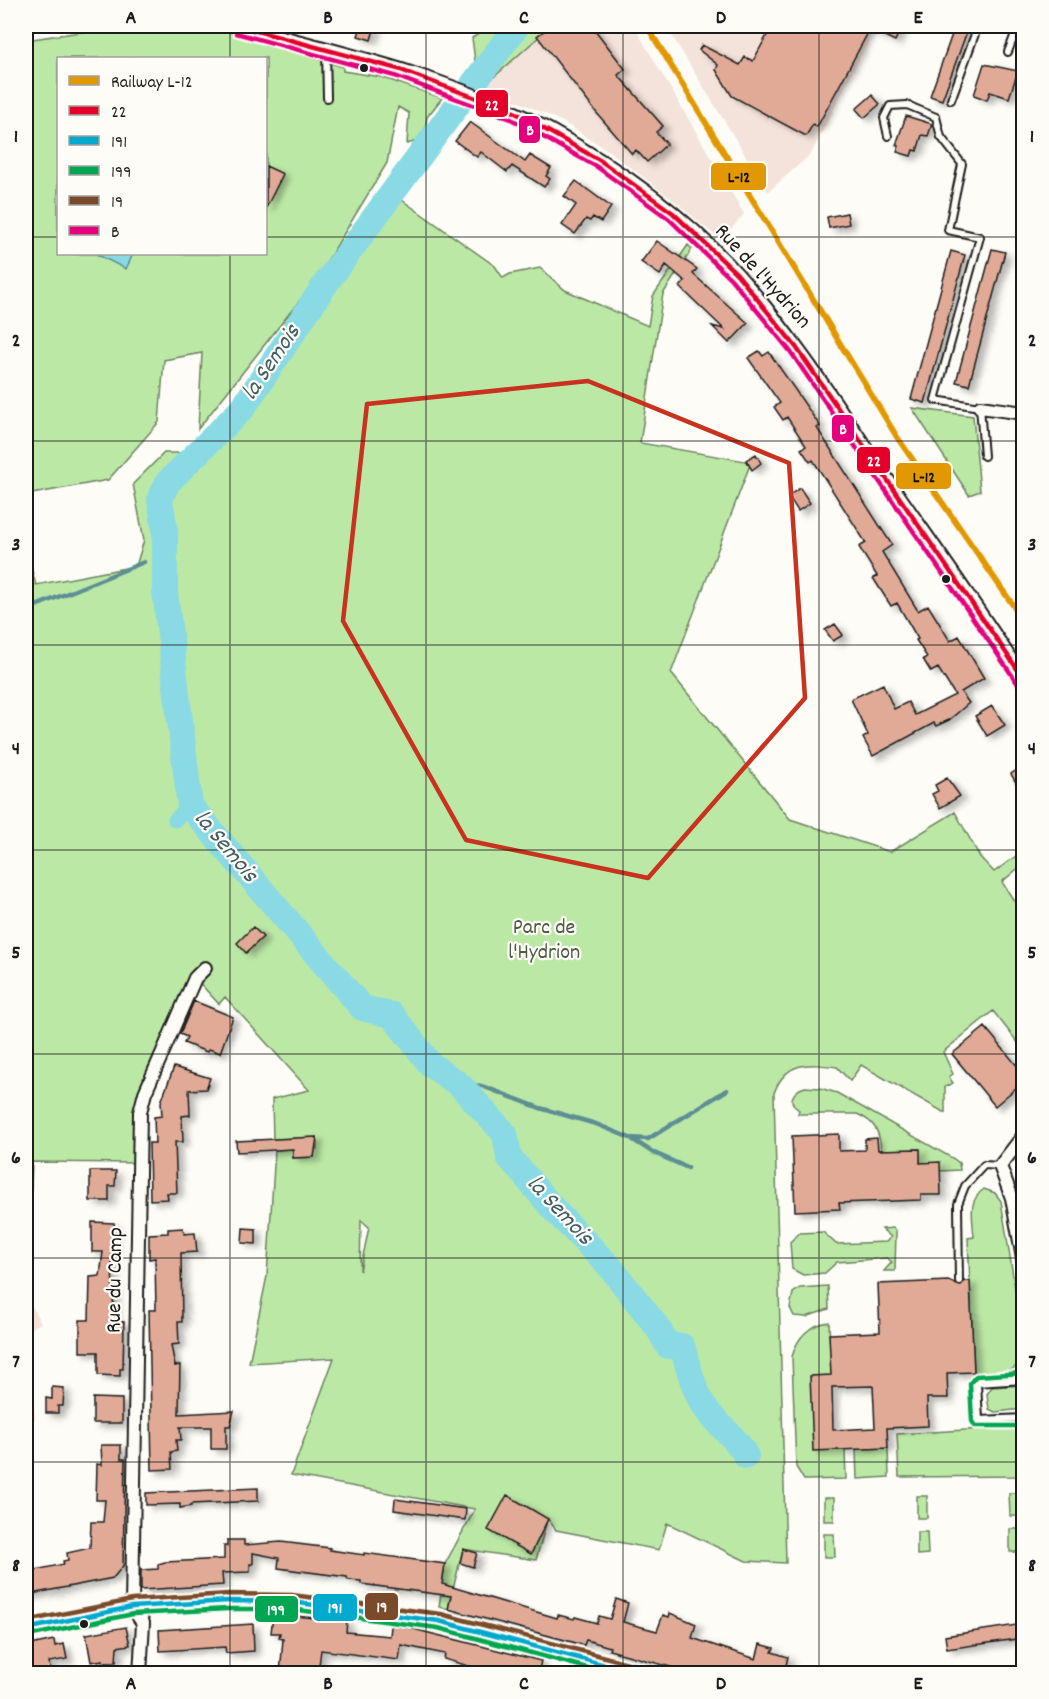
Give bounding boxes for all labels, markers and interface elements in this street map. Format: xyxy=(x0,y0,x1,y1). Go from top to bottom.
text: A xyxy=(126,5,137,33)
text: B xyxy=(323,5,333,33)
text: C xyxy=(519,5,529,33)
text: D xyxy=(716,5,727,33)
text: E xyxy=(913,5,923,33)
legend xyxy=(57,57,267,255)
unlabelled marker xyxy=(358,62,370,74)
text: Railway L-12 xyxy=(111,71,193,96)
line badge: 22 xyxy=(475,89,509,118)
text: 22 xyxy=(485,95,499,118)
text: 22 xyxy=(111,101,127,126)
line badge: B xyxy=(518,115,541,144)
text: B xyxy=(526,120,534,143)
text: 1 xyxy=(14,124,18,152)
text: 1 xyxy=(1030,124,1034,152)
text: 191 xyxy=(111,131,127,156)
text: 199 xyxy=(111,161,131,186)
line badge: L-12 xyxy=(710,162,767,191)
text: L-12 xyxy=(728,167,750,190)
text: 19 xyxy=(111,191,123,216)
street label: Rue de l'Hydrion xyxy=(706,218,818,336)
text: B xyxy=(111,221,120,246)
water label: la Semois xyxy=(234,317,310,408)
text: 2 xyxy=(12,328,20,356)
text: 2 xyxy=(1028,328,1036,356)
line badge: B xyxy=(831,414,855,443)
text: B xyxy=(839,419,847,442)
line badge: 22 xyxy=(856,446,891,474)
text: 22 xyxy=(867,451,881,474)
line badge: L-12 xyxy=(895,462,952,490)
text: L-12 xyxy=(913,467,935,490)
text: 3 xyxy=(12,532,20,560)
text: 3 xyxy=(1028,532,1036,560)
unlabelled marker xyxy=(940,573,952,585)
text: 4 xyxy=(12,736,20,764)
text: 4 xyxy=(1028,736,1036,764)
water label: la Semois xyxy=(185,803,266,891)
park label: Parc de l'Hydrion xyxy=(508,913,580,969)
text: 5 xyxy=(11,940,21,968)
text: 5 xyxy=(1027,940,1037,968)
text: 6 xyxy=(11,1145,21,1173)
text: 6 xyxy=(1027,1145,1037,1173)
water label: la Semois xyxy=(517,1168,601,1254)
street label: Rue du Camp xyxy=(100,1227,132,1333)
text: 7 xyxy=(12,1349,20,1377)
text: 7 xyxy=(1028,1349,1036,1377)
text: 8 xyxy=(12,1553,20,1581)
text: 8 xyxy=(1028,1553,1036,1581)
line badge: 19 xyxy=(364,1592,399,1621)
line badge: 191 xyxy=(312,1593,358,1622)
line badge: 199 xyxy=(254,1595,299,1623)
text: 19 xyxy=(377,1597,387,1620)
text: 191 xyxy=(328,1598,342,1621)
text: 199 xyxy=(267,1600,285,1623)
unlabelled marker xyxy=(78,1618,90,1630)
text: A xyxy=(126,1671,137,1699)
text: B xyxy=(323,1671,333,1699)
text: C xyxy=(519,1671,529,1699)
text: D xyxy=(716,1671,727,1699)
text: E xyxy=(913,1671,923,1699)

